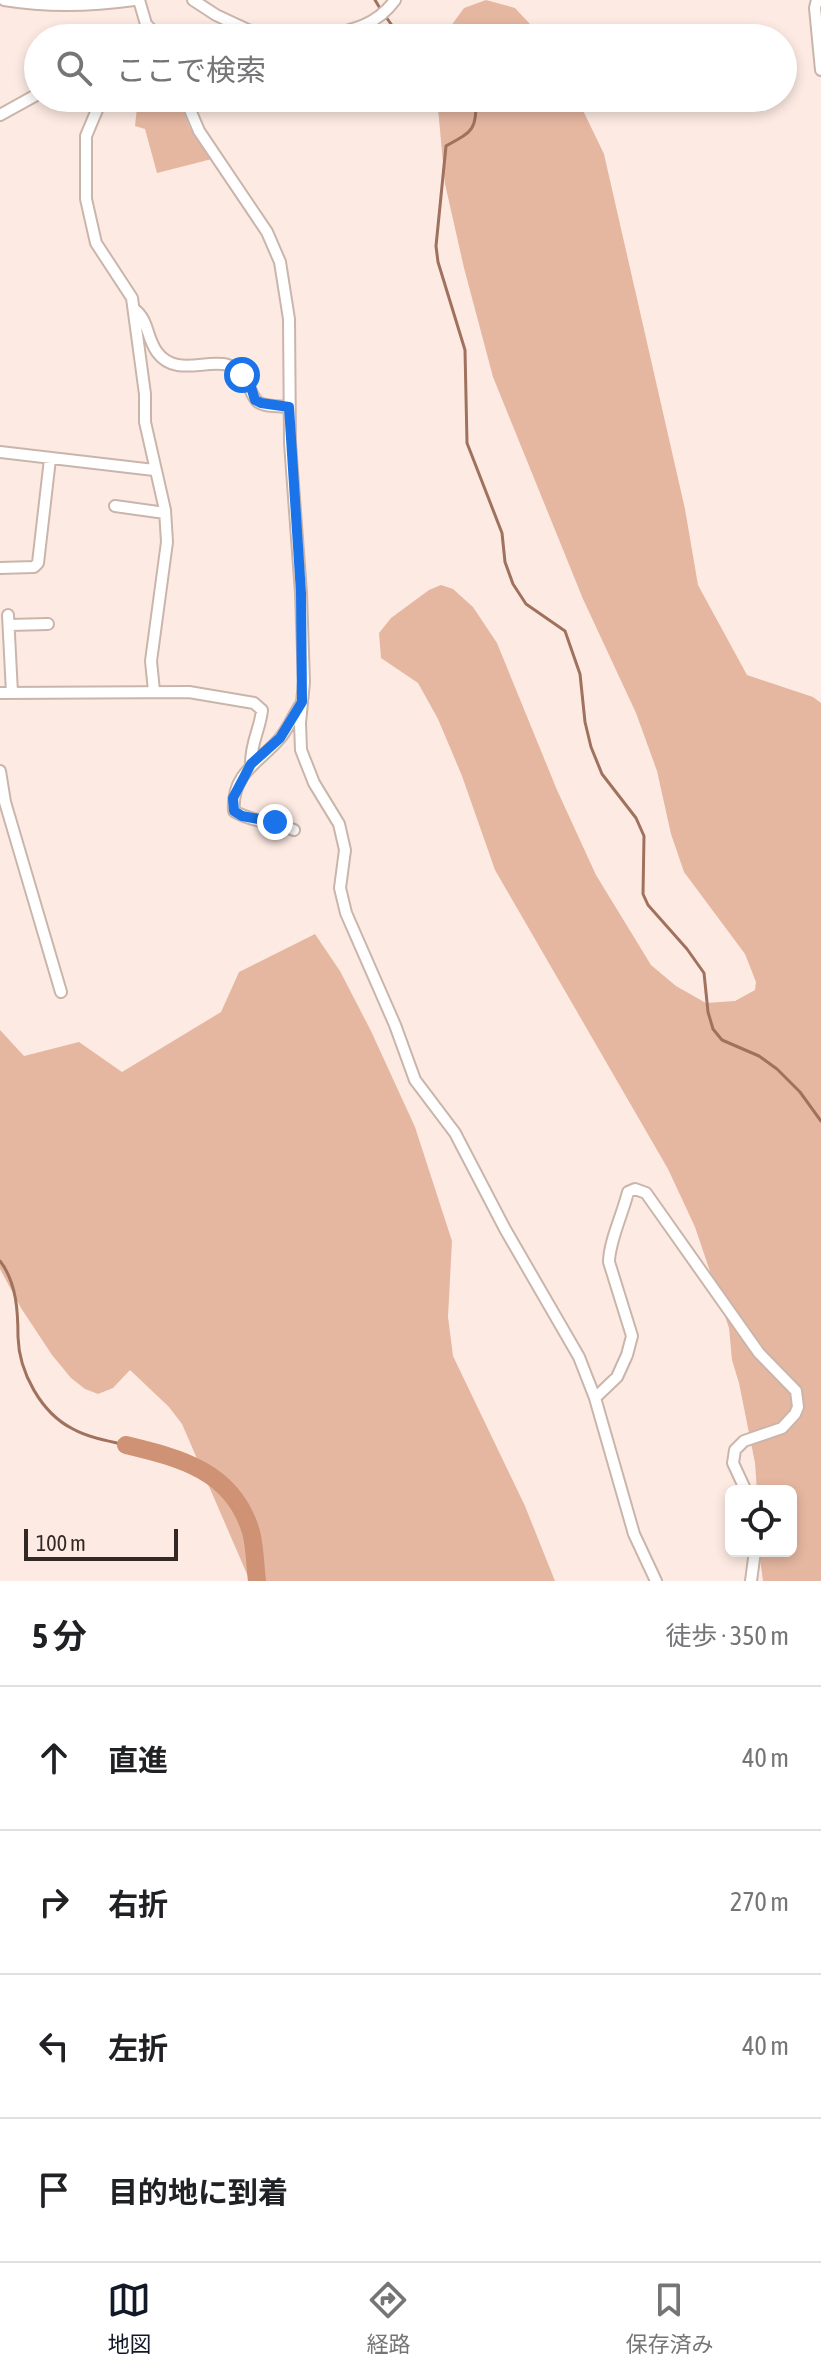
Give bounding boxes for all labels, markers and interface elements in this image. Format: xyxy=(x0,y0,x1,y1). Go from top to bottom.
search box xyxy=(24,24,797,112)
icon: search xyxy=(52,46,96,90)
text: ここで検索 xyxy=(116,53,266,87)
route start xyxy=(224,357,260,393)
route end xyxy=(257,804,293,840)
map controls xyxy=(725,1485,797,1557)
button: locate xyxy=(725,1485,797,1557)
scale bar xyxy=(24,1525,178,1561)
text: 100 m xyxy=(36,1530,86,1556)
text: 5 分 xyxy=(32,1616,87,1655)
text: 徒歩 · 350 m xyxy=(665,1621,789,1651)
icon: ahead xyxy=(32,1736,76,1780)
text: 直進 xyxy=(108,1743,168,1777)
text: 40 m xyxy=(742,1743,789,1773)
icon: right xyxy=(32,1880,76,1924)
text: 右折 xyxy=(108,1887,168,1921)
text: 270 m xyxy=(730,1887,789,1917)
icon: left xyxy=(32,2024,76,2068)
text: 左折 xyxy=(108,2031,168,2065)
text: 40 m xyxy=(742,2031,789,2061)
icon: arrive xyxy=(32,2168,76,2212)
text: 目的地に到着 xyxy=(108,2175,288,2209)
tab: 地図 xyxy=(107,2278,152,2358)
tab: 経路 xyxy=(366,2278,411,2358)
tab: 保存済み xyxy=(625,2278,714,2358)

